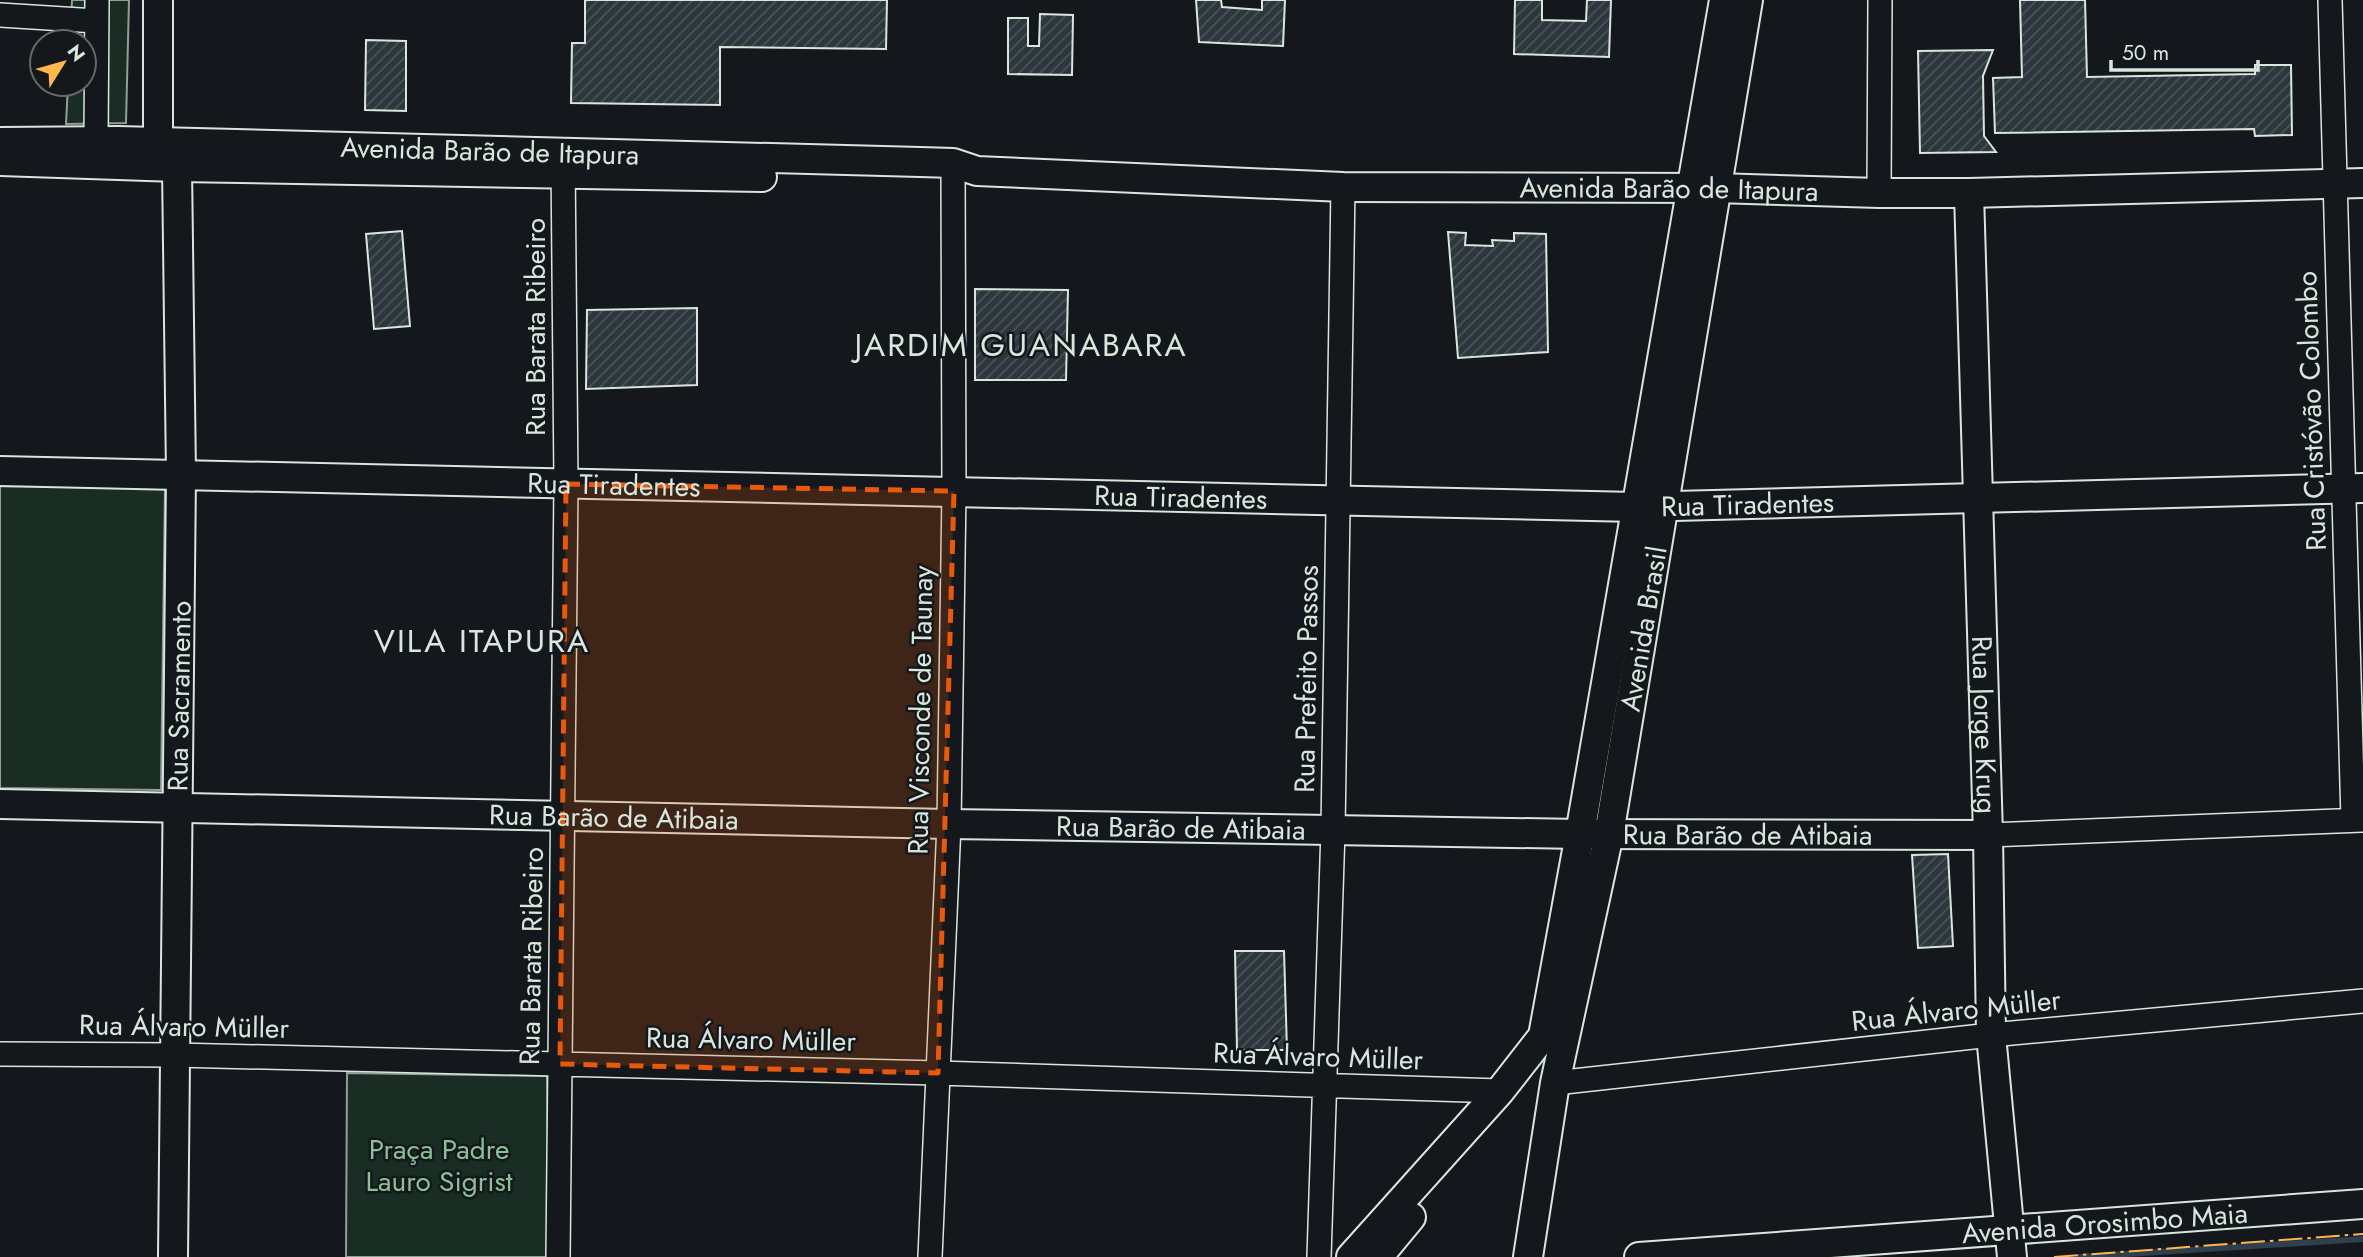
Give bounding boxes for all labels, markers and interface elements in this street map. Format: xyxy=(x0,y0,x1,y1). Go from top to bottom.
north arrow xyxy=(28,28,98,98)
scale bar xyxy=(2111,28,2258,72)
text: 50 m xyxy=(2122,38,2169,68)
text: N xyxy=(61,39,92,67)
street label: Avenida Barão de Itapura xyxy=(340,127,640,176)
street label: Avenida Barão de Itapura xyxy=(1520,167,1819,212)
street label: Rua Barata Ribeiro xyxy=(515,218,556,436)
street label: Rua Cristóvão Colombo xyxy=(2286,270,2337,552)
district label: JARDIM GUANABARA xyxy=(850,322,1188,368)
street label: Rua Tiradentes xyxy=(527,463,701,507)
street label: Rua Tiradentes xyxy=(1094,475,1268,520)
street label: Rua Tiradentes xyxy=(1660,482,1835,527)
street label: Avenida Brasil xyxy=(1610,543,1678,715)
street label: Rua Visconde de Taunay xyxy=(897,565,944,855)
street label: Rua Prefeito Passos xyxy=(1284,565,1329,793)
street label: Rua Sacramento xyxy=(157,600,202,792)
district label: VILA ITAPURA xyxy=(374,618,590,664)
street label: Rua Jorge Krug xyxy=(1961,635,2007,815)
street label: Rua Barão de Atibaia xyxy=(489,794,739,841)
street label: Rua Barão de Atibaia xyxy=(1056,806,1306,851)
street label: Rua Barão de Atibaia xyxy=(1623,814,1873,856)
street label: Rua Barata Ribeiro xyxy=(509,847,554,1065)
street label: Rua Álvaro Müller xyxy=(1849,979,2063,1042)
street label: Rua Álvaro Müller xyxy=(79,1004,290,1049)
street label: Rua Álvaro Müller xyxy=(646,1017,857,1062)
street label: Rua Álvaro Müller xyxy=(1212,1032,1424,1081)
park label: Praça Padre Lauro Sigrist xyxy=(365,1129,513,1202)
street label: Avenida Orosimbo Maia xyxy=(1960,1192,2249,1254)

